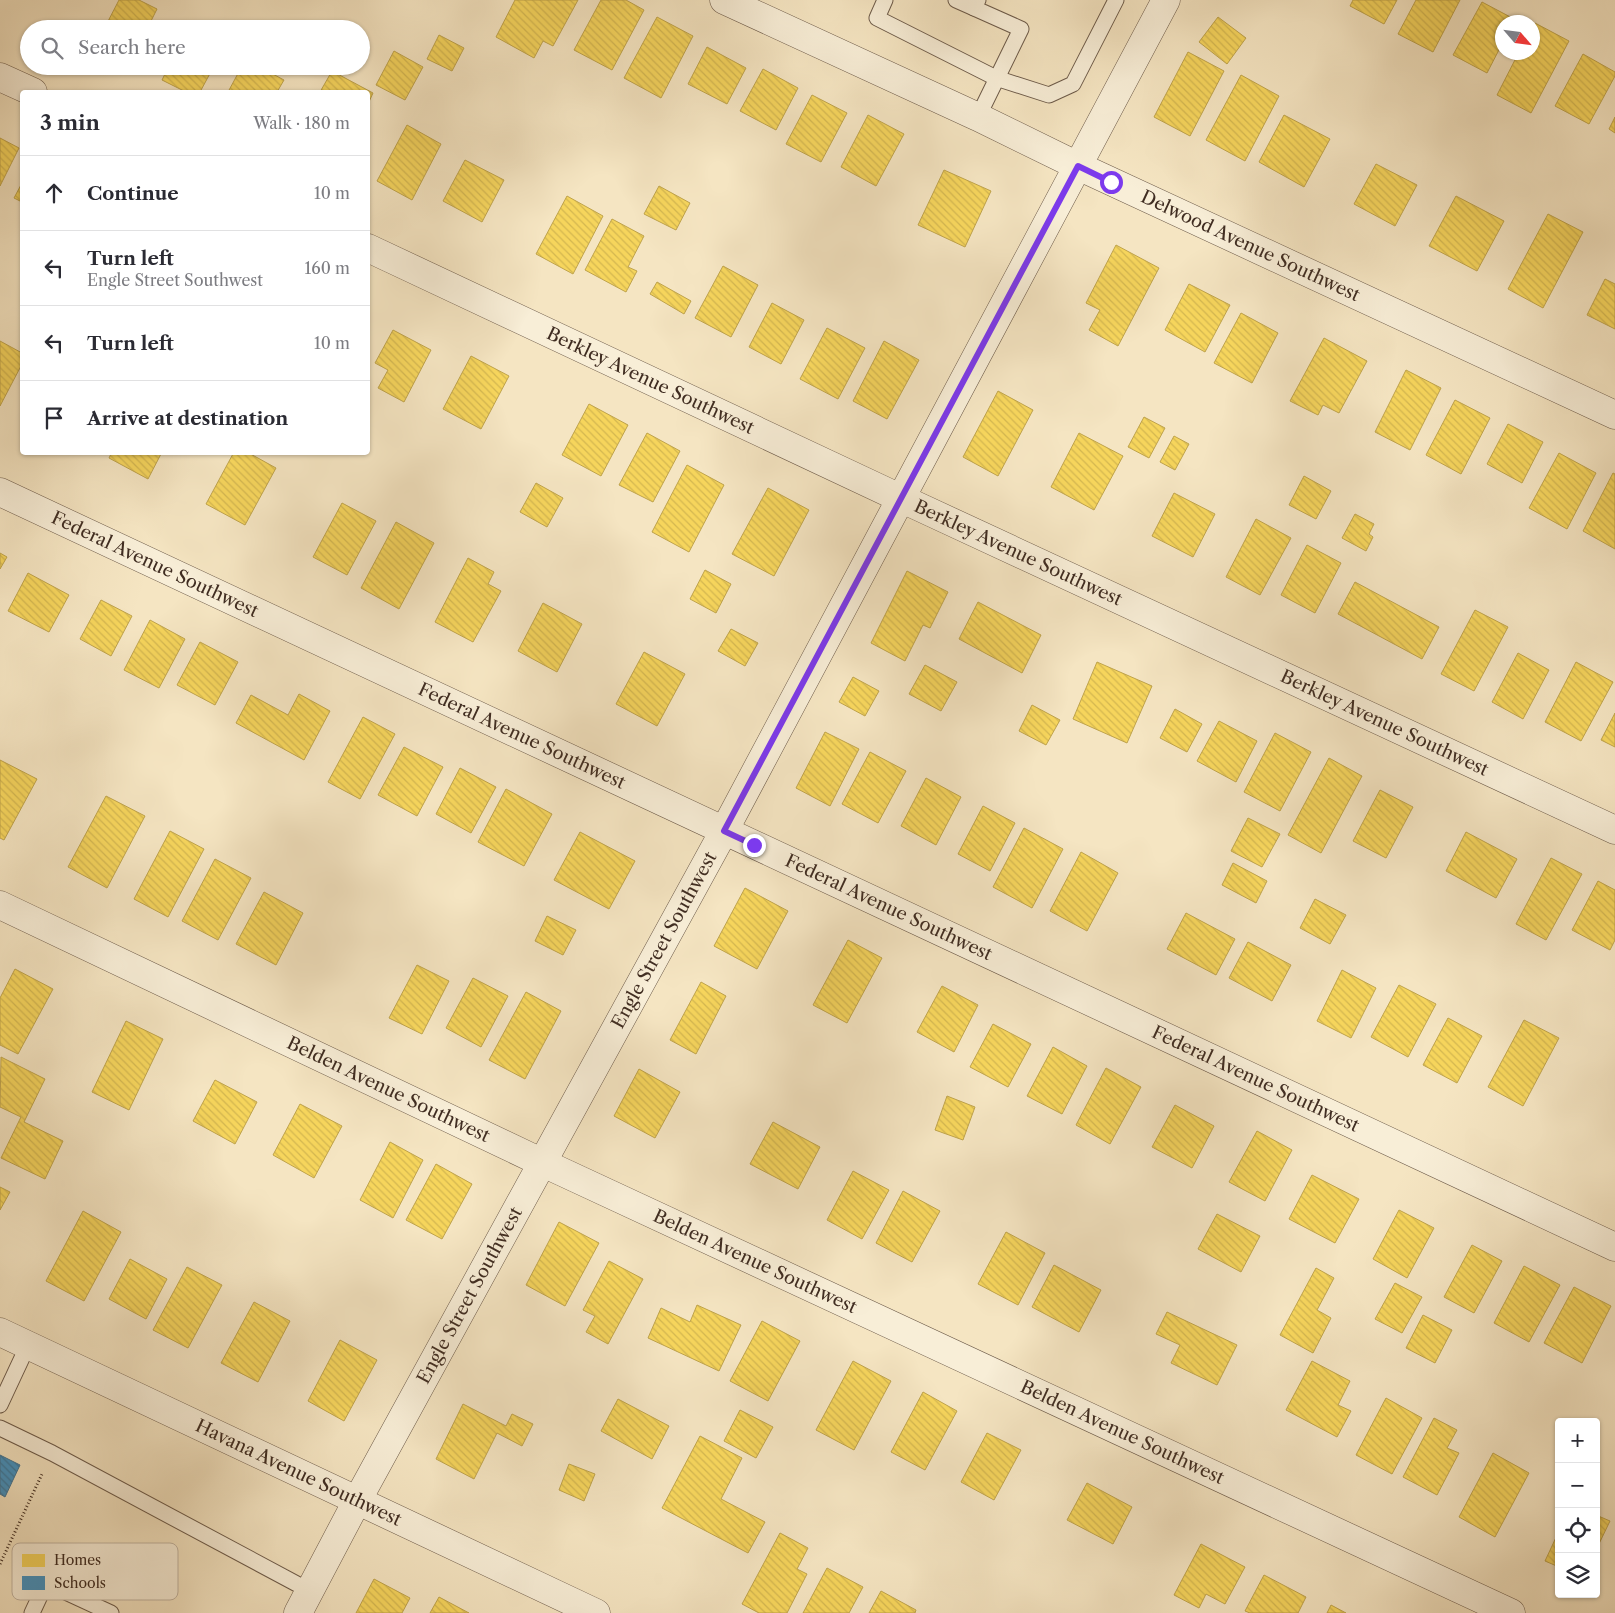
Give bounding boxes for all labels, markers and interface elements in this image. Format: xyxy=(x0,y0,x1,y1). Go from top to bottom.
north arrow xyxy=(1495,15,1540,60)
search box xyxy=(20,20,370,75)
icon: search xyxy=(38,34,66,62)
text: Search here xyxy=(78,36,186,59)
text: 3 min xyxy=(40,110,100,135)
text: Walk · 180 m xyxy=(253,113,350,133)
route start xyxy=(1100,171,1123,194)
icon: ahead xyxy=(40,179,68,207)
text: Continue xyxy=(87,182,179,205)
text: 10 m xyxy=(314,183,350,203)
street label: Delwood Avenue Southwest xyxy=(1137,186,1364,306)
text: Turn left xyxy=(87,247,174,270)
icon: left xyxy=(40,254,68,282)
text: 160 m xyxy=(305,258,350,278)
text: Engle Street Southwest xyxy=(87,270,263,290)
street label: Berkley Avenue Southwest xyxy=(543,322,758,439)
icon: left xyxy=(40,329,68,357)
text: Turn left xyxy=(87,332,174,355)
text: 10 m xyxy=(314,333,350,353)
icon: arrive xyxy=(40,404,68,432)
text: Arrive at destination xyxy=(87,407,288,430)
street label: Berkley Avenue Southwest xyxy=(911,495,1126,611)
street label: Federal Avenue Southwest xyxy=(48,507,263,623)
street label: Berkley Avenue Southwest xyxy=(1277,665,1493,781)
street label: Federal Avenue Southwest xyxy=(415,678,629,794)
route end xyxy=(743,834,766,857)
street label: Engle Street Southwest xyxy=(607,847,722,1032)
street label: Federal Avenue Southwest xyxy=(782,850,996,966)
street label: Federal Avenue Southwest xyxy=(1148,1021,1363,1137)
street label: Belden Avenue Southwest xyxy=(283,1032,494,1147)
street label: Engle Street Southwest xyxy=(412,1203,527,1388)
street label: Belden Avenue Southwest xyxy=(650,1205,861,1319)
street label: Belden Avenue Southwest xyxy=(1017,1376,1228,1489)
street label: Havana Avenue Southwest xyxy=(192,1415,406,1531)
map controls xyxy=(1555,1418,1600,1598)
button: + xyxy=(1555,1418,1600,1463)
button: − xyxy=(1555,1463,1600,1508)
button: locate xyxy=(1555,1508,1600,1553)
legend xyxy=(12,1543,178,1600)
text: Homes xyxy=(54,1551,101,1569)
button: layers xyxy=(1555,1553,1600,1598)
text: Schools xyxy=(54,1574,106,1592)

